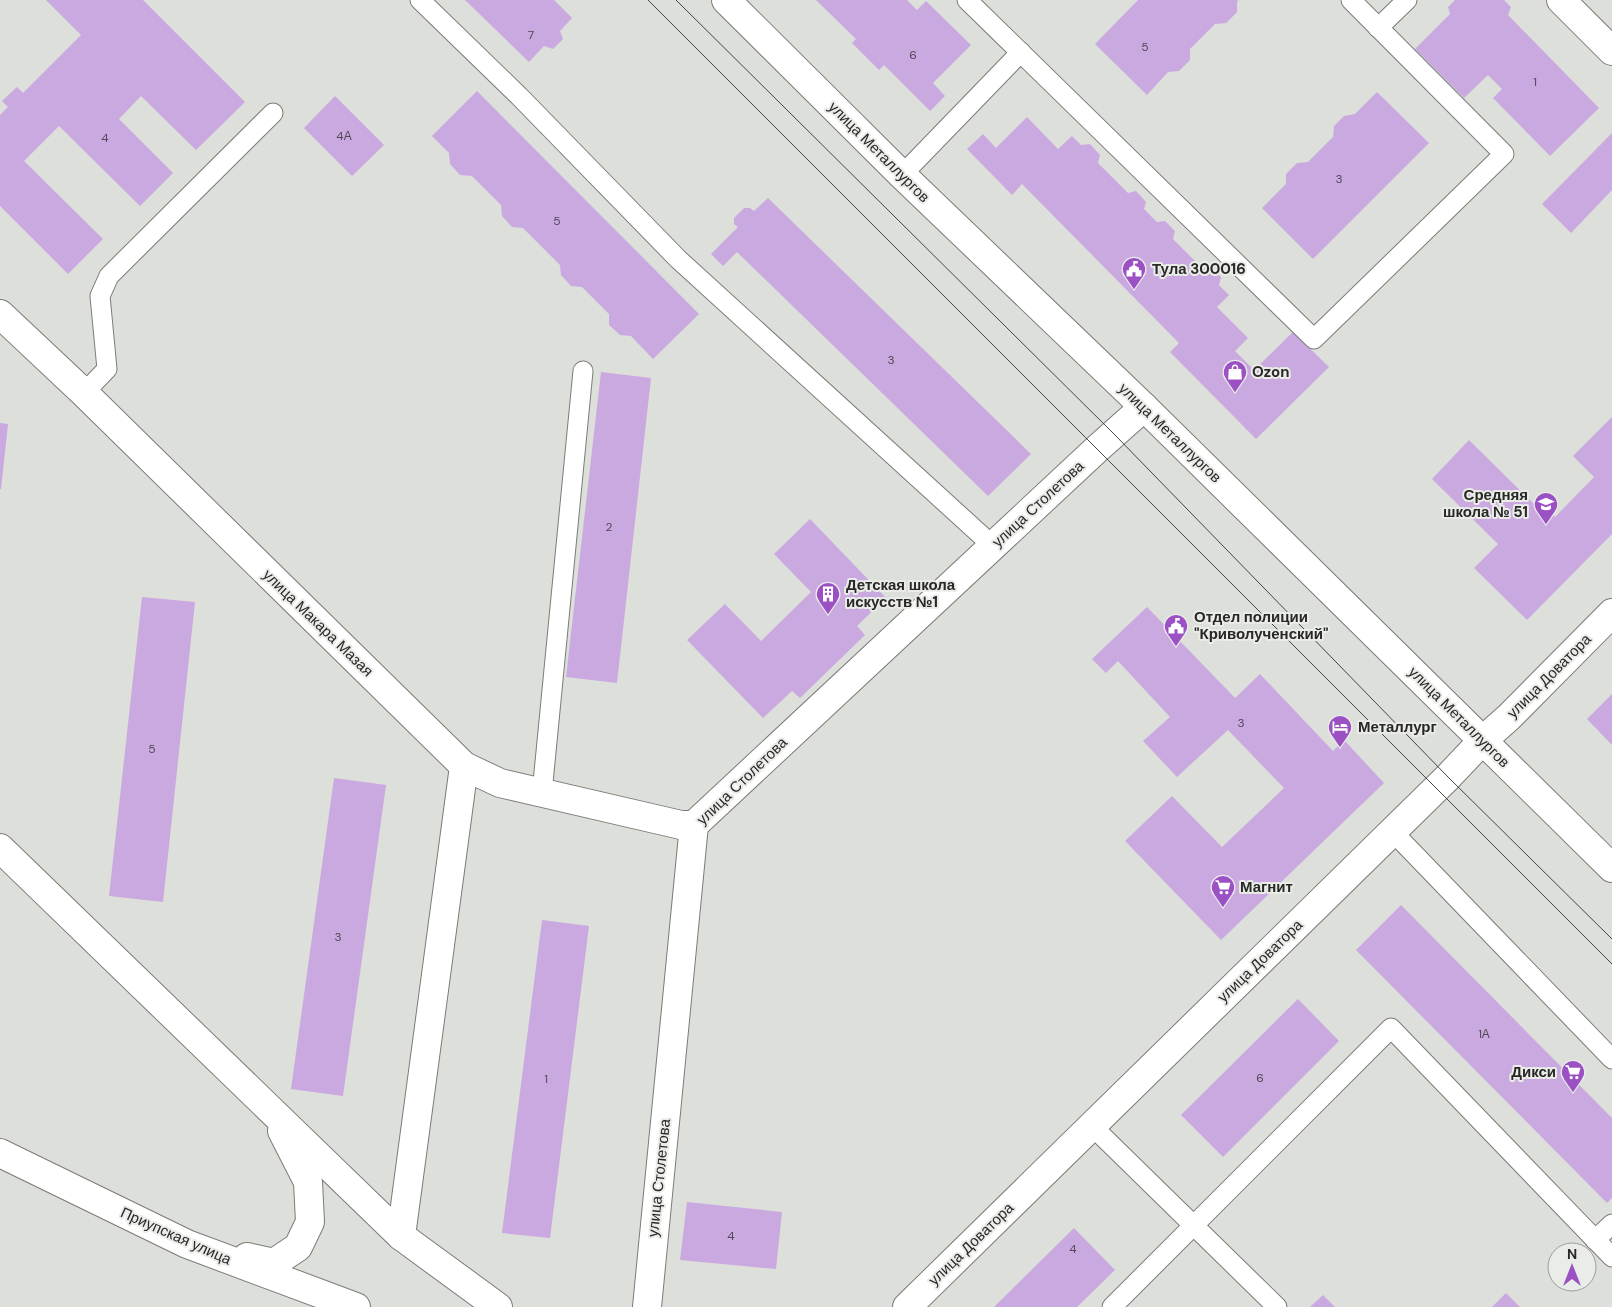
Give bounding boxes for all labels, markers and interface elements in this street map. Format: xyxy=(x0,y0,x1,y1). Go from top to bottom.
house number: 7 xyxy=(528,27,534,43)
house number: 5 xyxy=(1141,39,1149,55)
house number: 6 xyxy=(909,47,917,63)
house number: 1 xyxy=(1533,74,1537,90)
street label: улица Металлургов xyxy=(824,97,934,207)
house number: 4А xyxy=(336,128,352,144)
house number: 4 xyxy=(101,130,109,146)
house number: 3 xyxy=(1335,171,1343,187)
house number: 5 xyxy=(553,213,561,229)
public building icon: Тула 300016 xyxy=(1121,256,1147,290)
place label: Тула 300016 xyxy=(1152,259,1246,279)
house number: 3 xyxy=(887,352,895,368)
shop icon: Ozon xyxy=(1222,359,1248,393)
place label: Ozon xyxy=(1252,362,1290,382)
street label: улица Металлургов xyxy=(1114,379,1226,487)
street label: улица Столетова xyxy=(988,456,1089,552)
place label: Средняя школа № 51 xyxy=(1443,485,1528,522)
school or university icon: Средняя школа № 51 xyxy=(1533,491,1559,525)
house number: 2 xyxy=(606,519,613,535)
street label: улица Макара Мазая xyxy=(258,565,378,681)
place label: Детская школа искусств №1 xyxy=(846,575,956,612)
building icon: Детская школа искусств №1 xyxy=(815,581,841,615)
place label: Отдел полиции "Криволученский" xyxy=(1194,607,1328,644)
public building icon: Отдел полиции "Криволученский" xyxy=(1163,613,1189,647)
street label: улица Доватора xyxy=(1503,629,1596,722)
street label: улица Металлургов xyxy=(1404,662,1514,772)
hotel icon: Металлург xyxy=(1327,714,1353,748)
house number: 3 xyxy=(1237,715,1245,731)
place label: Металлург xyxy=(1358,717,1437,737)
street label: улица Столетова xyxy=(692,732,792,829)
house number: 5 xyxy=(148,741,156,757)
supermarket icon: Магнит xyxy=(1210,874,1236,908)
place label: Магнит xyxy=(1240,877,1293,897)
street label: улица Доватора xyxy=(1213,915,1307,1007)
house number: 3 xyxy=(334,929,342,945)
house number: 1А xyxy=(1478,1026,1490,1042)
supermarket icon: Дикси xyxy=(1560,1059,1586,1093)
place label: Дикси xyxy=(1511,1062,1556,1082)
house number: 6 xyxy=(1256,1070,1264,1086)
house number: 1 xyxy=(544,1071,548,1087)
street label: улица Столетова xyxy=(643,1117,675,1238)
street label: улица Доватора xyxy=(924,1198,1018,1290)
street label: Приупская улица xyxy=(117,1203,235,1270)
house number: 4 xyxy=(727,1228,735,1244)
house number: 4 xyxy=(1069,1241,1077,1257)
north arrow xyxy=(1547,1242,1597,1292)
text: N xyxy=(1567,1245,1577,1263)

